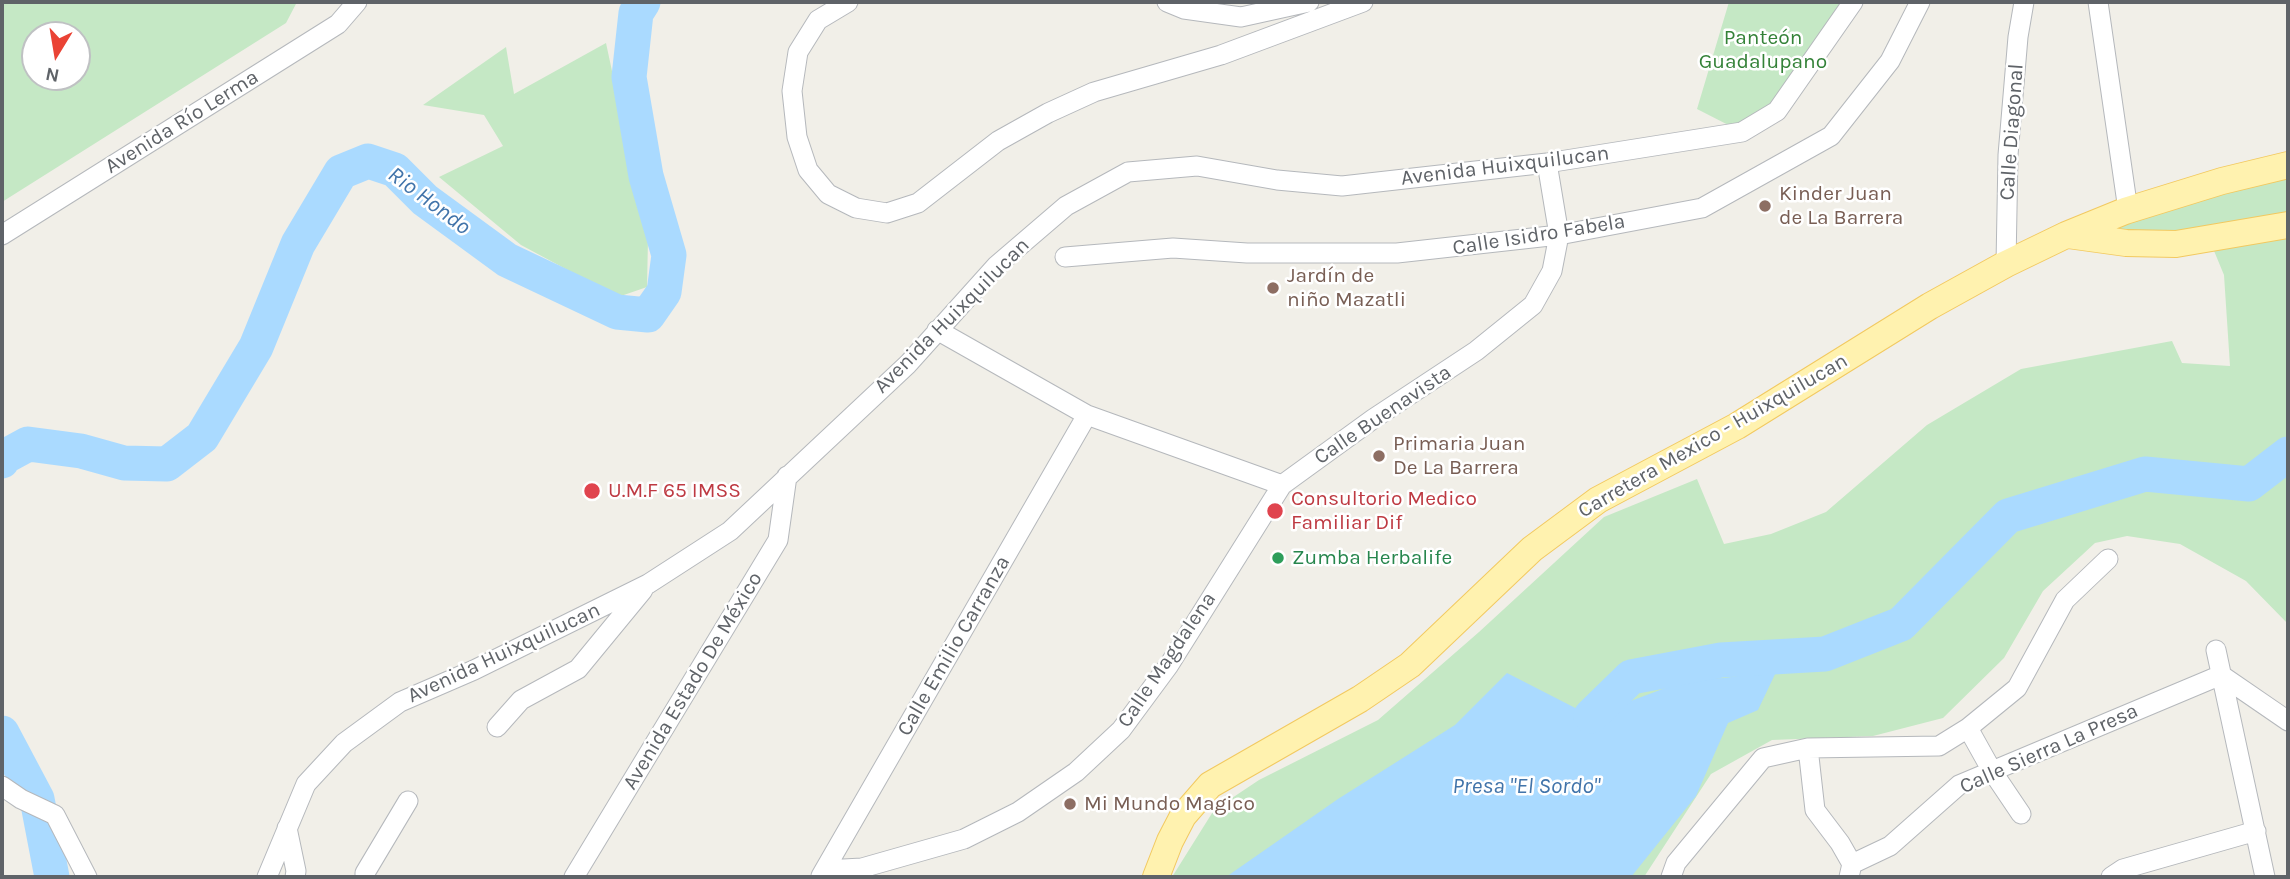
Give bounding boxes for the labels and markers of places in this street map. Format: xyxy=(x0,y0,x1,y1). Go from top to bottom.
place label: Kinder Juan de La Barrera xyxy=(1779,181,1903,231)
marker: Kinder Juan de La Barrera xyxy=(1757,198,1773,214)
place label: Jardín de niño Mazatli xyxy=(1287,263,1406,313)
marker: Jardín de niño Mazatli xyxy=(1265,280,1281,296)
place label: Primaria Juan De La Barrera xyxy=(1393,431,1525,481)
marker: Primaria Juan De La Barrera xyxy=(1371,448,1387,464)
place label: U.M.F 65 IMSS xyxy=(608,478,741,504)
marker: U.M.F 65 IMSS xyxy=(582,481,602,501)
place label: Consultorio Medico Familiar Dif xyxy=(1291,486,1477,536)
marker: Consultorio Medico Familiar Dif xyxy=(1265,501,1285,521)
place label: Zumba Herbalife xyxy=(1292,545,1452,571)
marker: Zumba Herbalife xyxy=(1270,550,1286,566)
place label: Mi Mundo Magico xyxy=(1084,791,1255,817)
marker: Mi Mundo Magico xyxy=(1062,796,1078,812)

